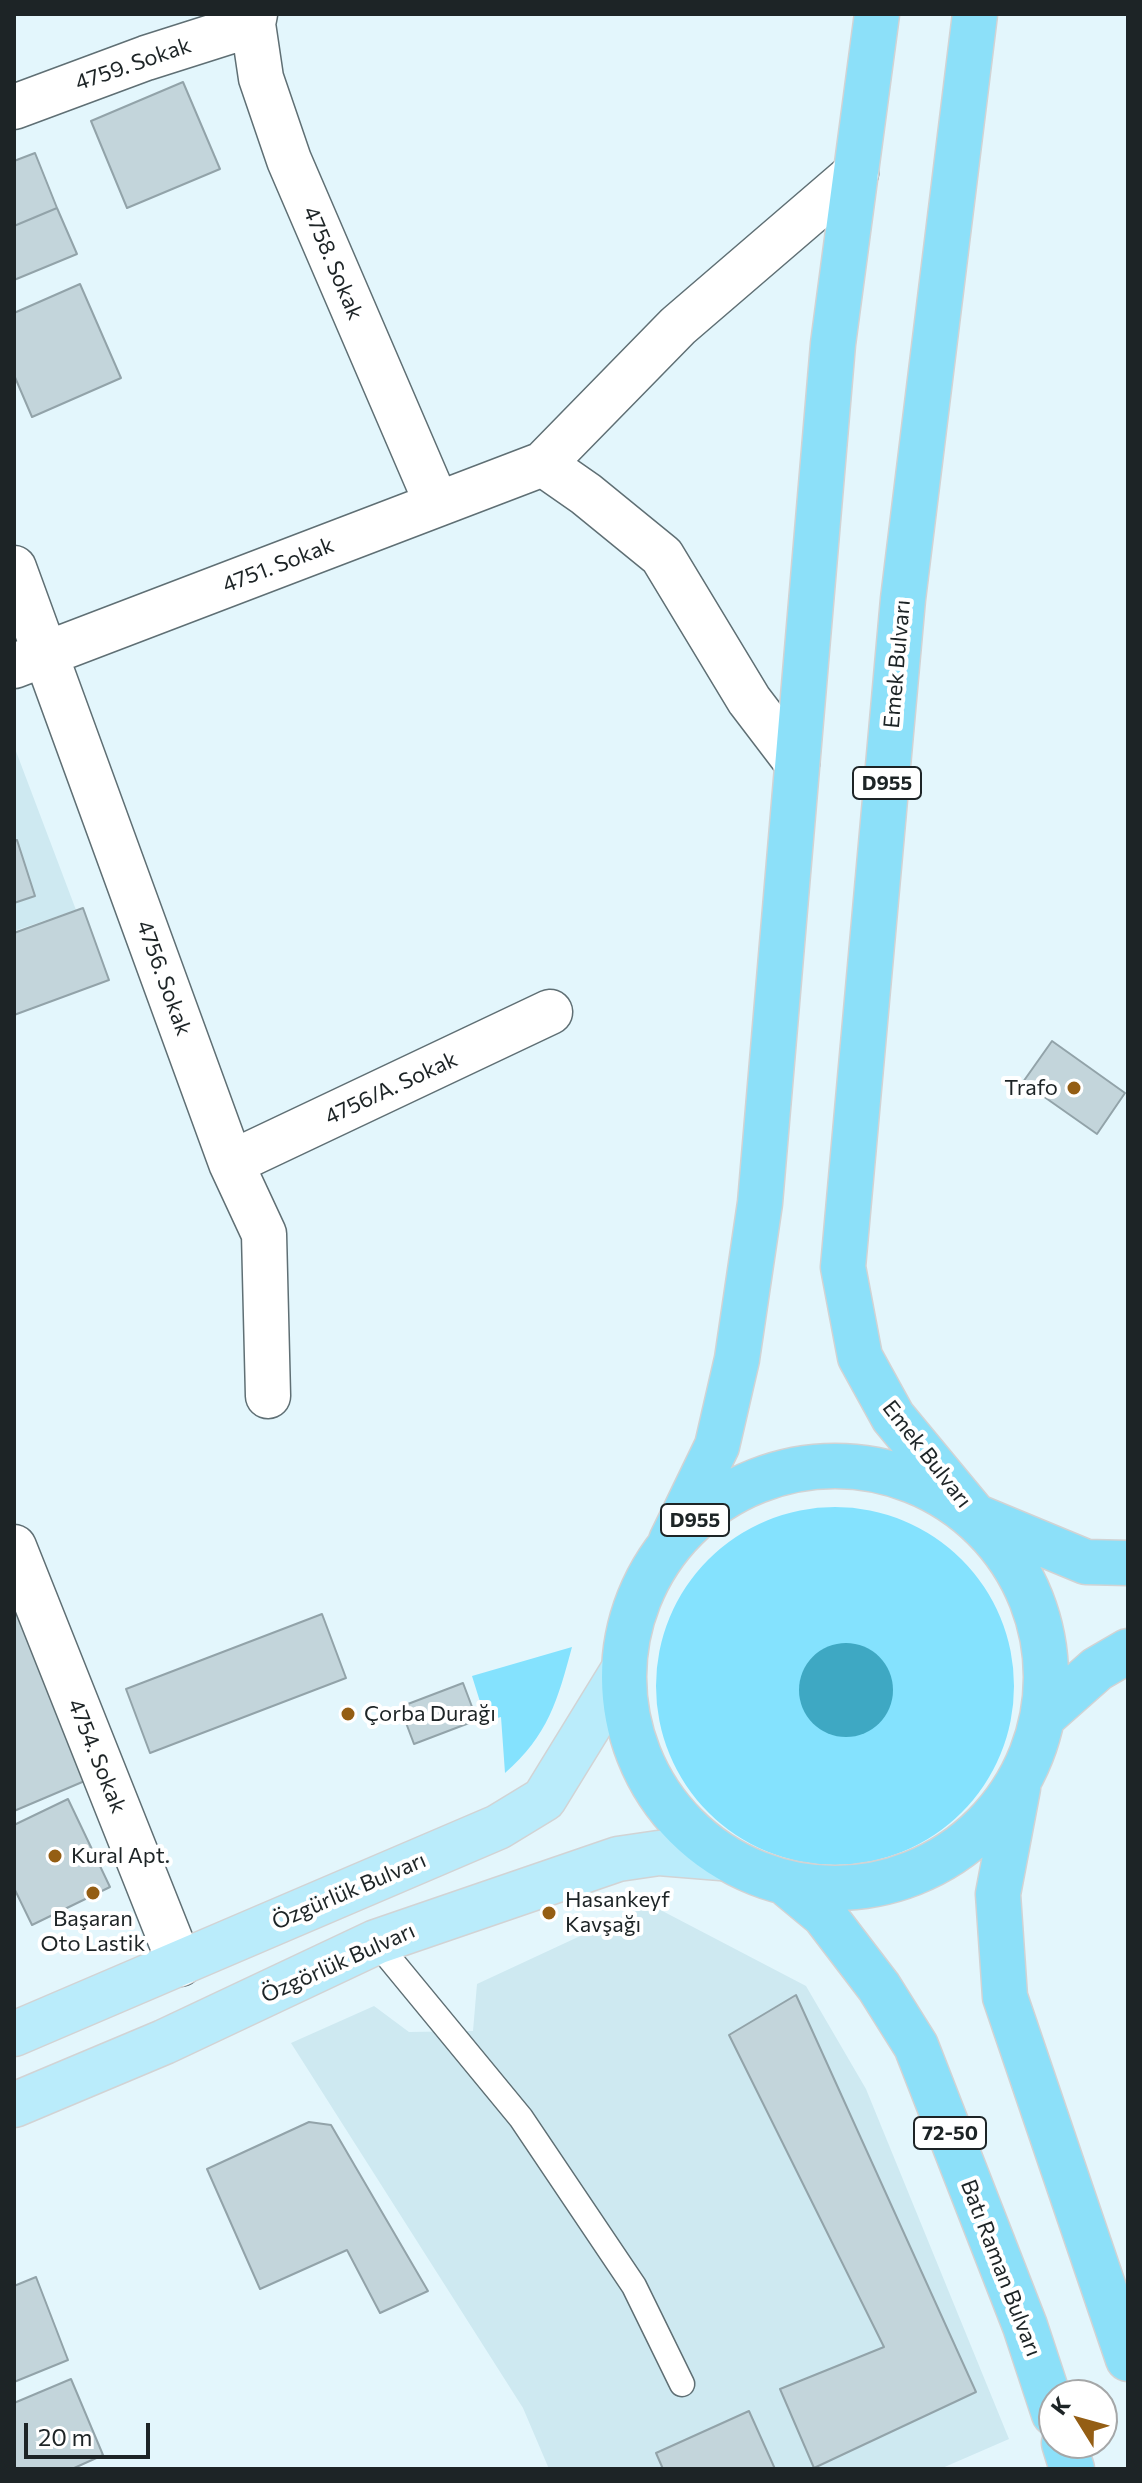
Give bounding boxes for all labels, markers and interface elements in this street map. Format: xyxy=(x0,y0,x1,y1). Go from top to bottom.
street label: 4759. Sokak xyxy=(72,32,194,96)
street label: 4758. Sokak xyxy=(297,202,369,324)
street label: 4751. Sokak xyxy=(219,532,337,598)
street label: Emek Bulvarı xyxy=(878,599,916,729)
road number: D955 xyxy=(853,767,921,799)
street label: 4756. Sokak xyxy=(131,917,197,1039)
street label: 4756/A. Sokak xyxy=(320,1046,462,1130)
place label: Trafo xyxy=(1004,1075,1058,1101)
marker: Trafo xyxy=(1065,1079,1083,1097)
street label: Emek Bulvarı xyxy=(877,1395,977,1513)
road number: D955 xyxy=(661,1504,729,1536)
street label: 4754. Sokak xyxy=(62,1695,132,1817)
place label: Çorba Durağı xyxy=(364,1701,496,1727)
marker: Çorba Durağı xyxy=(339,1705,357,1723)
place label: Kural Apt. xyxy=(71,1843,170,1869)
marker: Kural Apt. xyxy=(46,1847,64,1865)
street label: Özgürlük Bulvarı xyxy=(268,1847,430,1935)
marker: Başaran Oto Lastik xyxy=(84,1884,102,1902)
place label: Hasankeyf Kavşağı xyxy=(565,1887,670,1938)
marker: Hasankeyf Kavşağı xyxy=(540,1904,558,1922)
place label: Başaran Oto Lastik xyxy=(41,1906,145,1958)
street label: Özgörlük Bulvarı xyxy=(257,1917,419,2009)
road number: 72-50 xyxy=(914,2117,986,2149)
street label: Batı Raman Bulvarı xyxy=(955,2176,1047,2360)
north arrow xyxy=(1038,2379,1118,2459)
text: K xyxy=(1045,2391,1075,2420)
scale bar xyxy=(28,2407,154,2457)
text: 20 m xyxy=(38,2422,92,2451)

